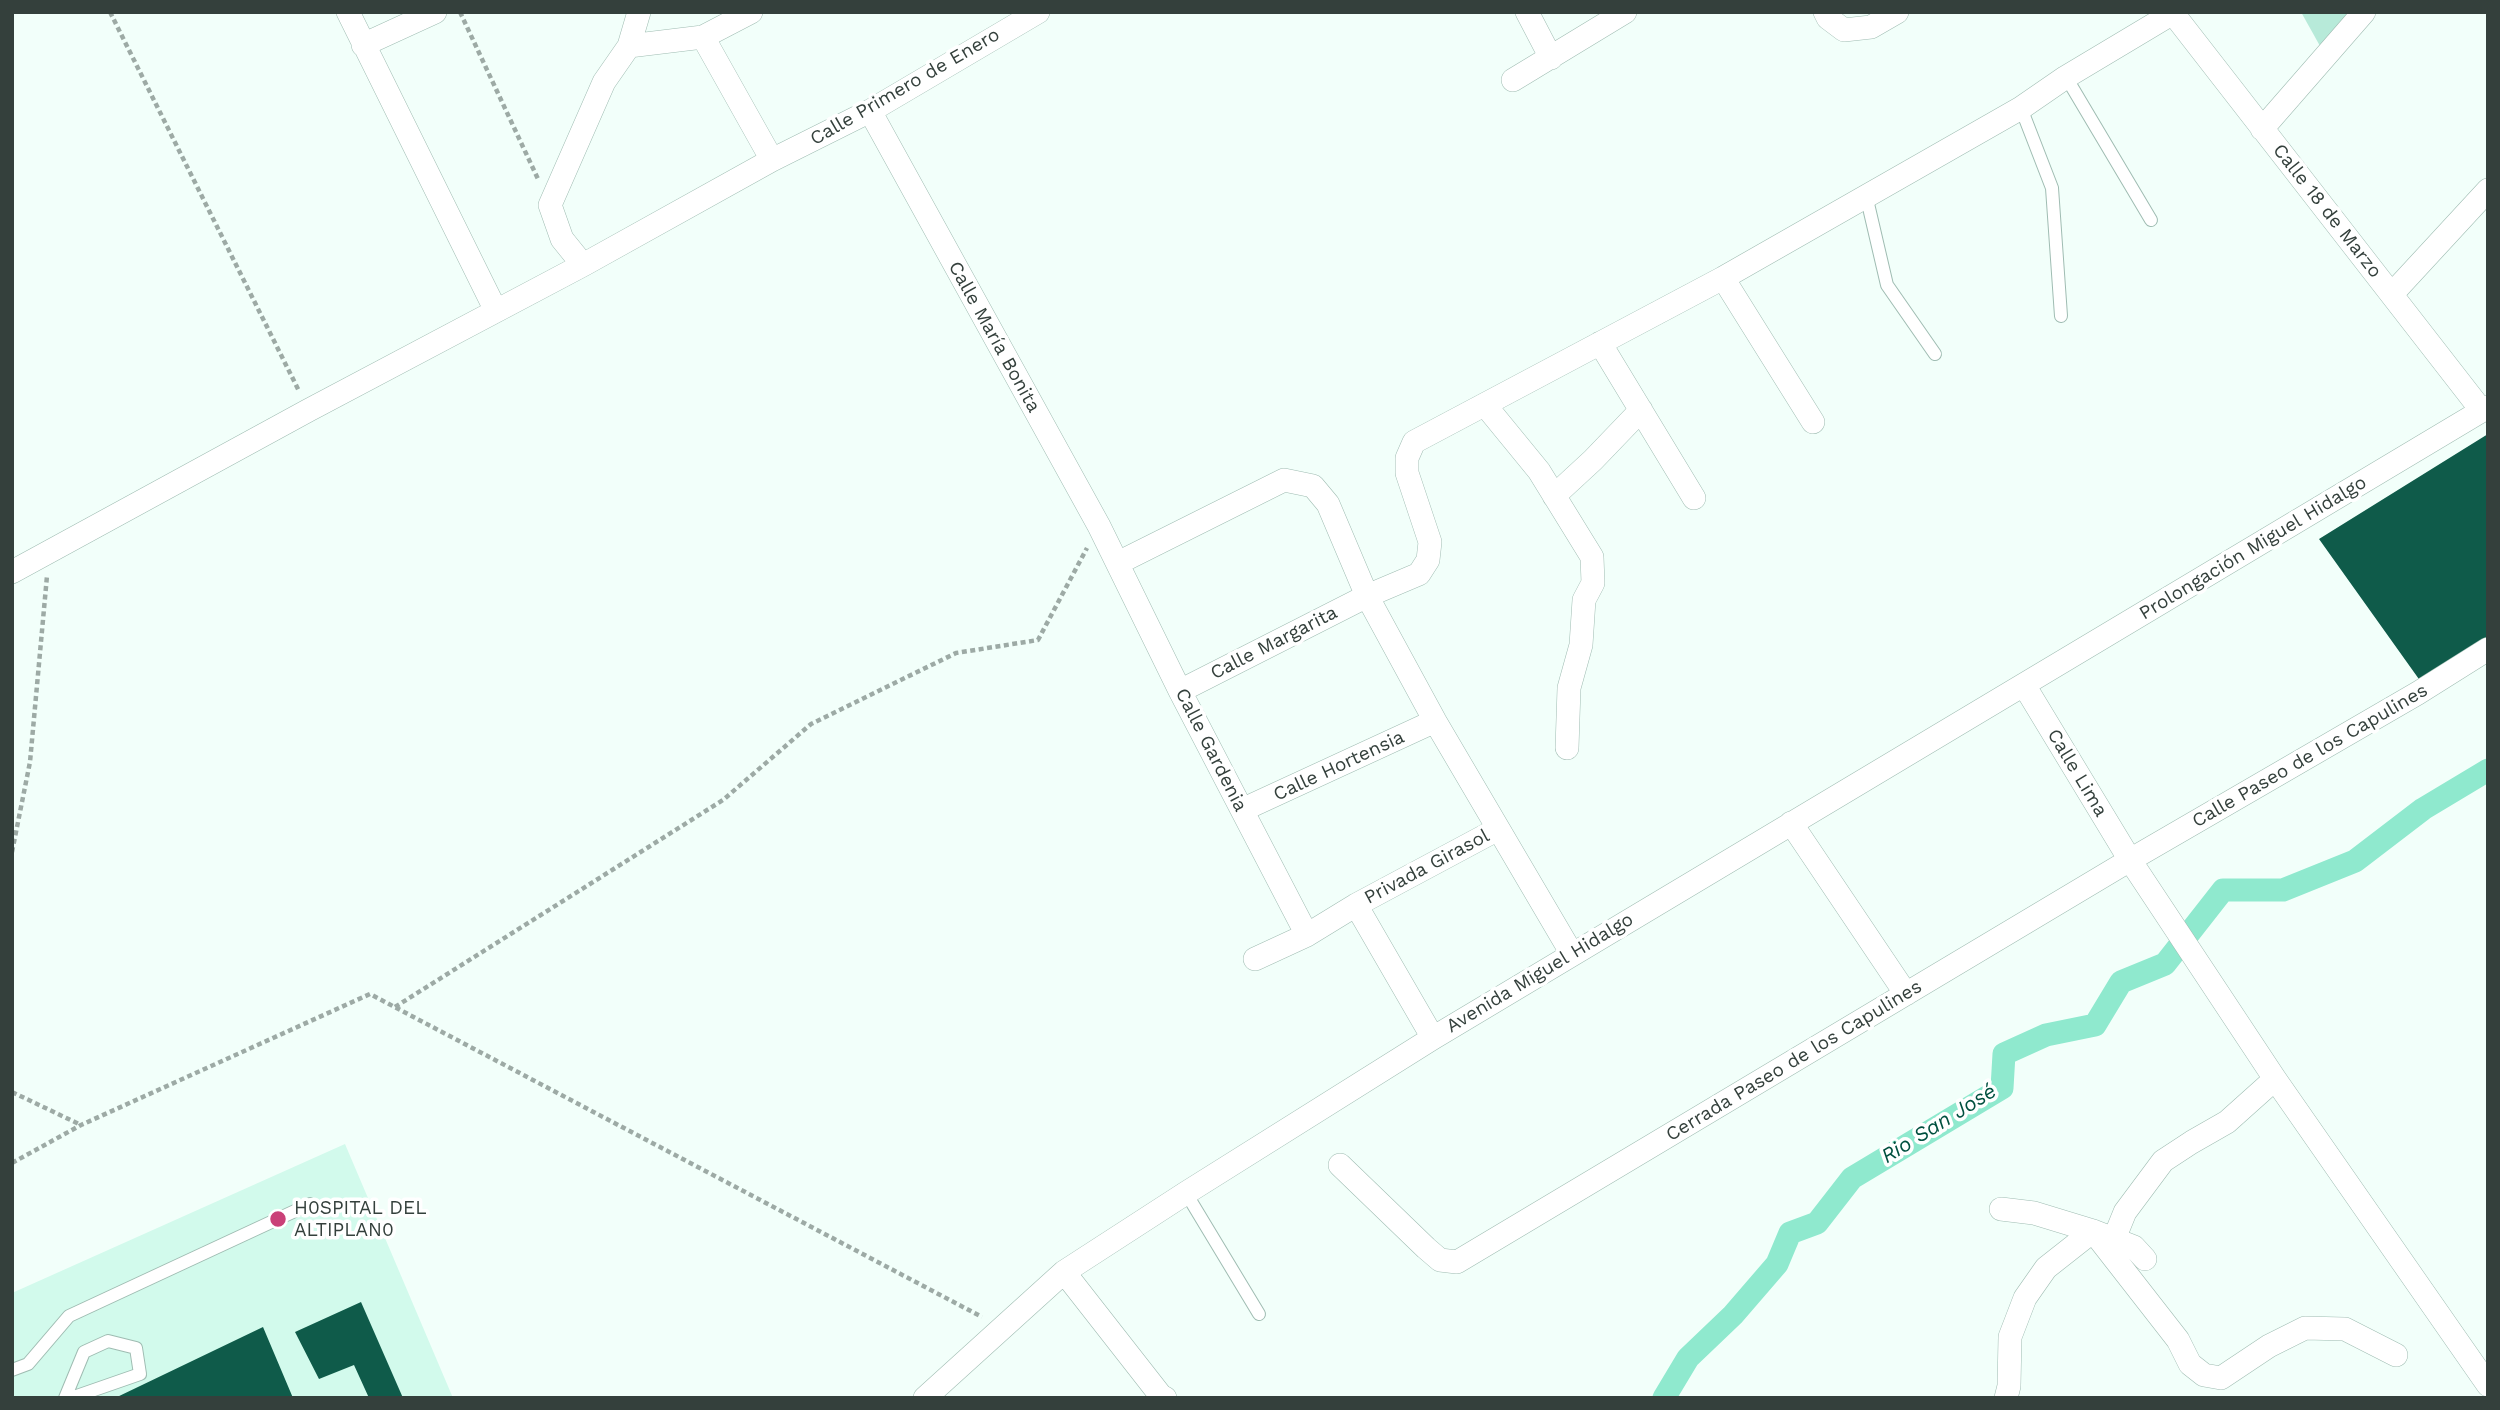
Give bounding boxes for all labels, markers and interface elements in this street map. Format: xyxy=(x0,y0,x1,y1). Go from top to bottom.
street label: Calle Primero de Enero xyxy=(806,23,1004,151)
street label: Calle 18 de Marzo xyxy=(2268,139,2386,283)
street label: Calle María Bonita xyxy=(943,258,1045,416)
street label: Prolongación Miguel Hidalgo xyxy=(2135,471,2371,625)
street label: Calle Margarita xyxy=(1207,601,1341,685)
street label: Calle Paseo de los Capulines xyxy=(2188,679,2432,833)
street label: Calle Gardenia xyxy=(1170,685,1252,815)
street label: Calle Lima xyxy=(2042,725,2112,821)
street label: Calle Hortensia xyxy=(1270,726,1408,806)
street label: Privada Girasol xyxy=(1361,824,1493,910)
street label: Avenida Miguel Hidalgo xyxy=(1442,908,1638,1038)
street label: Cerrada Paseo de los Capulines xyxy=(1662,975,1926,1147)
water label: Rio San José xyxy=(1877,1079,2001,1169)
place label: H0SPITAL DEL ALTIPLAN0 xyxy=(294,1197,426,1241)
marker: H0SPITAL DEL ALTIPLAN0 xyxy=(268,1209,288,1229)

